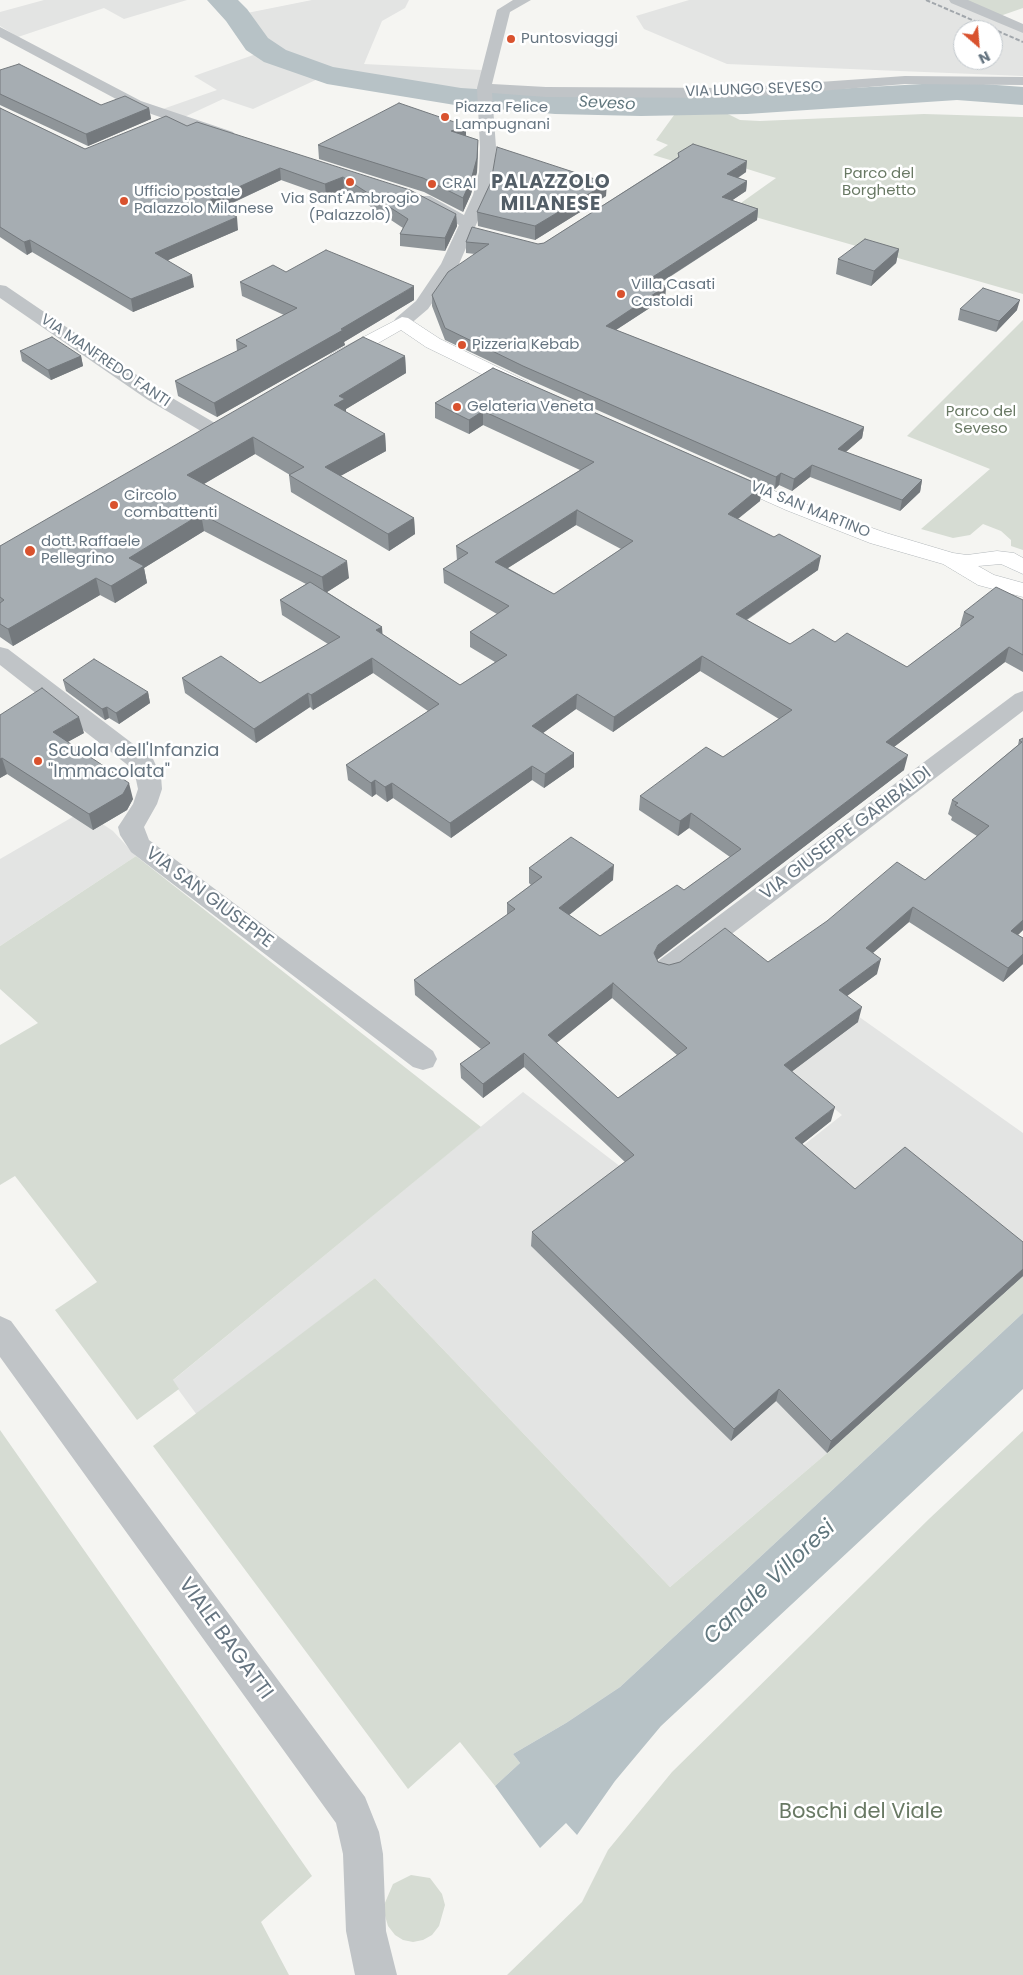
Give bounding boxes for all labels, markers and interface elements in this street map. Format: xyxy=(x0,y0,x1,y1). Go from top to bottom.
north arrow xyxy=(953,20,1003,70)
place label: Puntosviaggi xyxy=(521,30,618,48)
marker: Puntosviaggi xyxy=(505,33,517,45)
text: N xyxy=(975,46,994,69)
street label: VIA LUNGO SEVESO xyxy=(685,79,823,101)
water label: Seveso xyxy=(578,93,636,115)
place label: Piazza Felice Lampugnani xyxy=(455,99,550,134)
marker: Piazza Felice Lampugnani xyxy=(439,111,451,123)
park label: Parco del Borghetto xyxy=(842,165,916,200)
district label: PALAZZOLO MILANESE xyxy=(490,172,612,216)
place label: CRAI xyxy=(442,175,476,193)
marker: Via Sant'Ambrogio (Palazzolo) xyxy=(344,176,356,188)
marker: CRAI xyxy=(426,178,438,190)
place label: Ufficio postale Palazzolo Milanese xyxy=(134,183,274,218)
place label: Via Sant'Ambrogio (Palazzolo) xyxy=(281,190,419,225)
marker: Ufficio postale Palazzolo Milanese xyxy=(118,195,130,207)
place label: Villa Casati Castoldi xyxy=(631,276,715,311)
marker: Villa Casati Castoldi xyxy=(615,288,627,300)
street label: VIA MANFREDO FANTI xyxy=(37,311,173,411)
place label: Pizzeria Kebab xyxy=(472,336,579,354)
marker: Pizzeria Kebab xyxy=(456,339,468,351)
place label: Gelateria Veneta xyxy=(467,398,594,416)
marker: Gelateria Veneta xyxy=(451,401,463,413)
park label: Parco del Seveso xyxy=(946,403,1016,438)
street label: VIA SAN MARTINO xyxy=(747,478,873,542)
place label: Circolo combattenti xyxy=(124,487,217,522)
marker: Circolo combattenti xyxy=(108,499,120,511)
place label: dott. Raffaele Pellegrino xyxy=(41,533,140,568)
marker: dott. Raffaele Pellegrino xyxy=(23,544,37,558)
place label: Scuola dell'Infanzia "Immacolata" xyxy=(48,740,219,782)
marker: Scuola dell'Infanzia "Immacolata" xyxy=(32,755,44,767)
street label: VIA GIUSEPPE GARIBALDI xyxy=(756,763,936,905)
street label: VIA SAN GIUSEPPE xyxy=(141,843,277,953)
water label: Canale Villoresi xyxy=(699,1515,841,1651)
street label: VIALE BAGATTI xyxy=(172,1573,278,1705)
park label: Boschi del Viale xyxy=(779,1800,943,1826)

